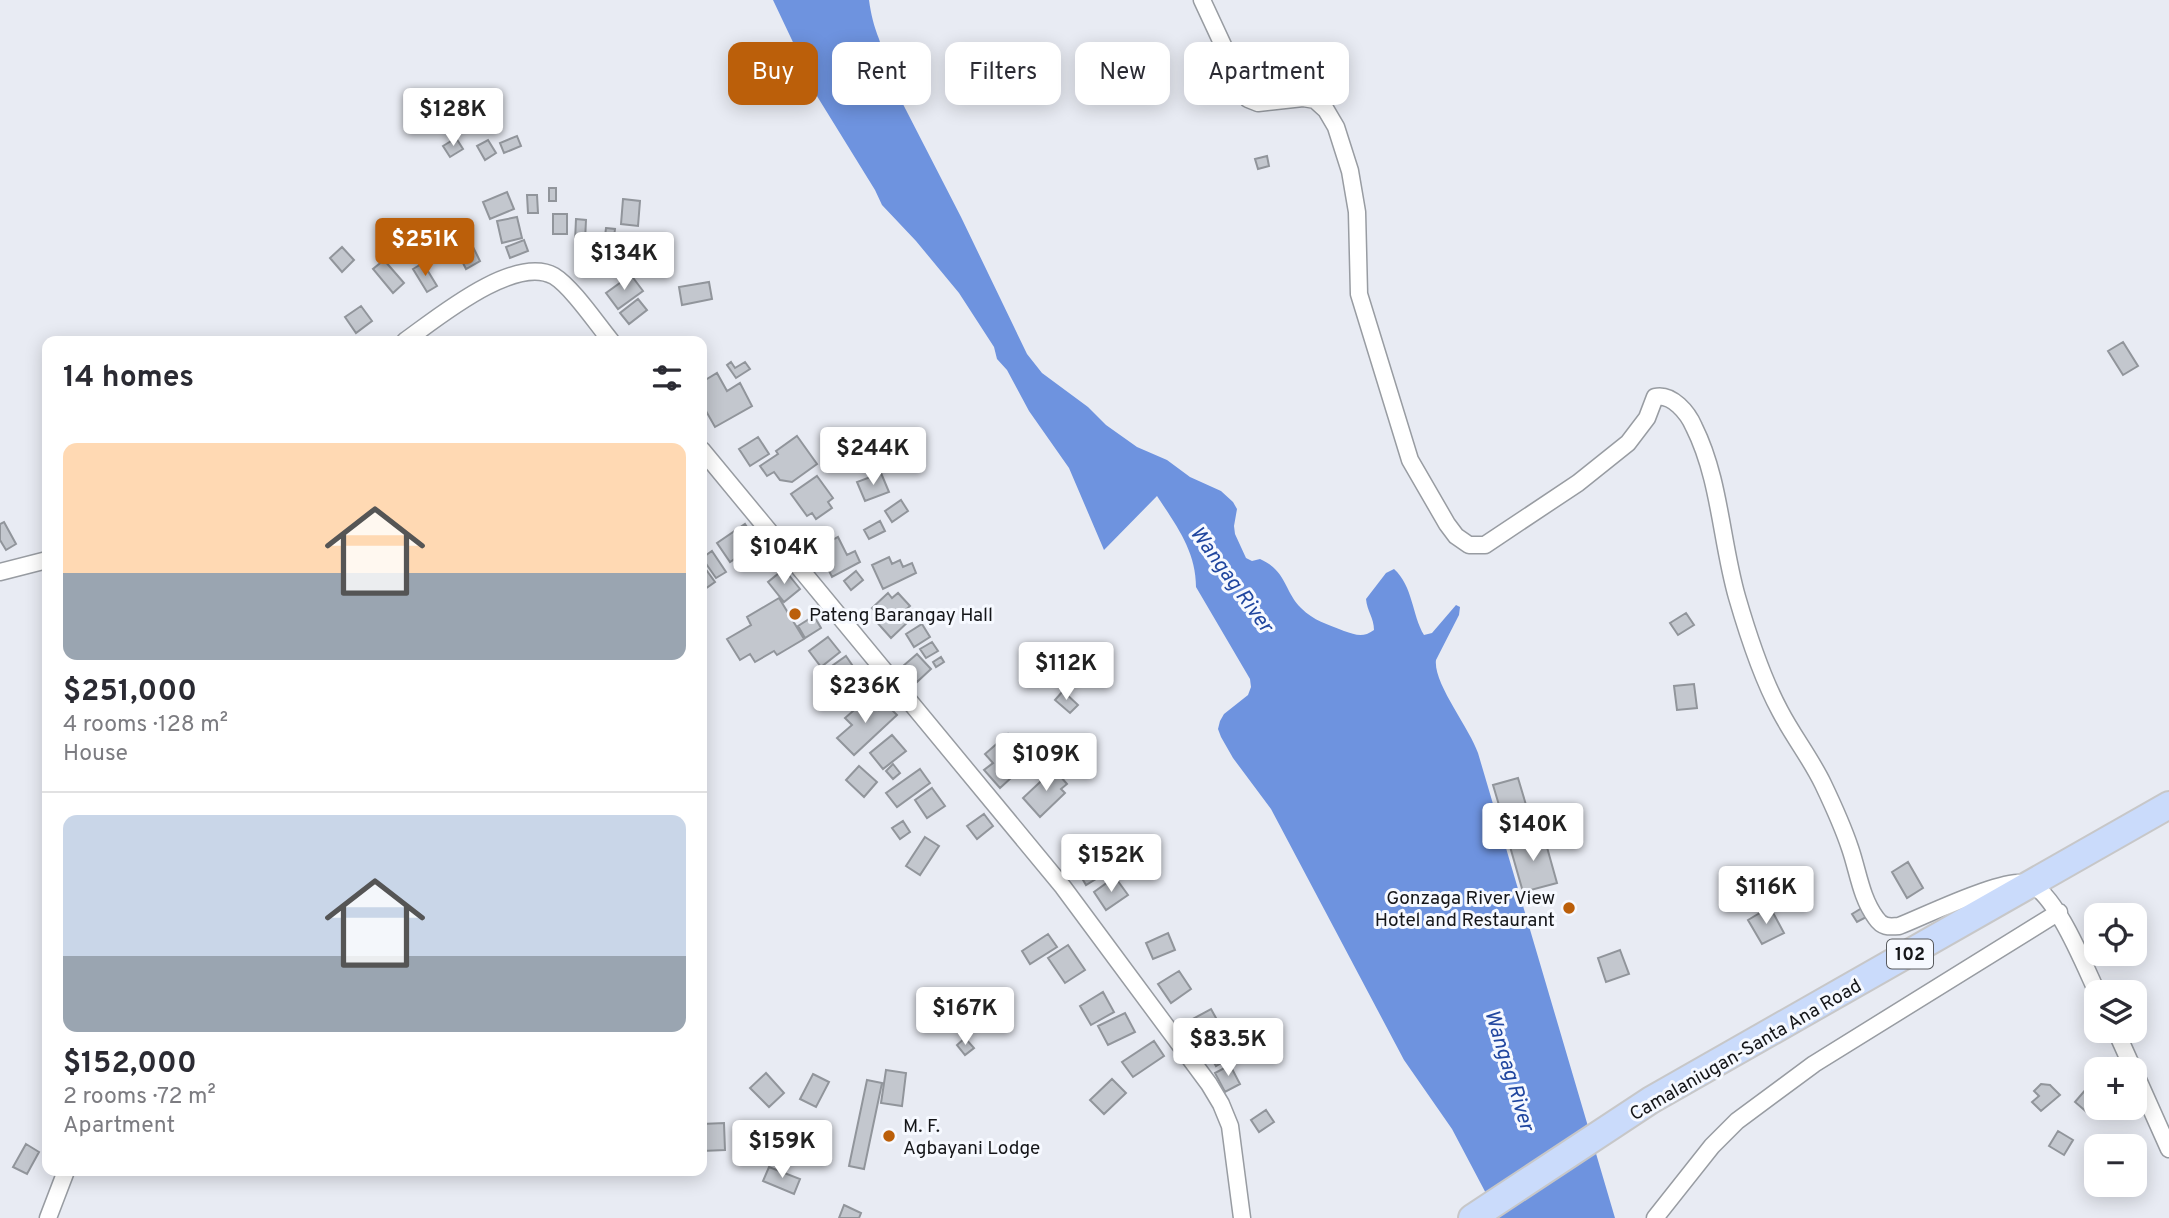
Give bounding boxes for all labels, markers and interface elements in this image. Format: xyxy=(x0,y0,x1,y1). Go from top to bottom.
chip: Buy xyxy=(728,42,818,105)
chip: Rent xyxy=(832,42,931,105)
chip: Filters xyxy=(945,42,1061,105)
chip: New xyxy=(1075,42,1170,105)
chip: Apartment xyxy=(1184,42,1349,105)
pin: $128K xyxy=(404,88,502,148)
text: $128K xyxy=(419,96,487,125)
pin: $251K xyxy=(376,218,474,278)
text: $251K xyxy=(391,226,459,255)
pin: $134K xyxy=(575,232,673,292)
text: $134K xyxy=(590,240,658,269)
icon: filters xyxy=(648,359,686,397)
text: 14 homes xyxy=(63,360,194,397)
pin: $244K xyxy=(824,428,922,487)
text: $244K xyxy=(836,435,910,464)
icon: home xyxy=(312,488,438,614)
water label: Wangag River xyxy=(1183,521,1280,640)
pin: $104K xyxy=(735,526,833,586)
text: $104K xyxy=(749,534,819,563)
place label: Pateng Barangay Hall xyxy=(809,604,993,628)
marker: Pateng Barangay Hall xyxy=(787,606,803,622)
pin: $112K xyxy=(1017,642,1115,702)
text: $112K xyxy=(1035,650,1097,679)
pin: $236K xyxy=(816,666,914,725)
text: $236K xyxy=(829,673,901,702)
text: $251,000 xyxy=(63,674,197,711)
text: 4 rooms · 128 m² xyxy=(63,711,228,740)
pin: $109K xyxy=(997,734,1095,793)
text: House xyxy=(63,740,128,769)
text: $109K xyxy=(1012,741,1080,770)
pin: $140K xyxy=(1484,804,1582,863)
text: $140K xyxy=(1498,811,1568,840)
pin: $152K xyxy=(1062,834,1160,894)
text: $152K xyxy=(1077,842,1145,871)
icon: home xyxy=(312,860,438,986)
pin: $116K xyxy=(1717,866,1815,926)
text: $116K xyxy=(1735,874,1797,903)
place label: Gonzaga River View Hotel and Restaurant xyxy=(1375,887,1555,933)
marker: Gonzaga River View Hotel and Restaurant xyxy=(1561,900,1577,916)
map controls xyxy=(2084,903,2147,1197)
button: locate xyxy=(2084,903,2147,966)
road number: 102 xyxy=(1887,939,1933,968)
street label: Camalaniugan-Santa Ana Road xyxy=(1626,974,1866,1127)
button: layers xyxy=(2084,980,2147,1043)
pin: $167K xyxy=(916,988,1014,1047)
text: $167K xyxy=(932,995,998,1024)
water label: Wangag River xyxy=(1477,1007,1540,1136)
pin: $83.5K xyxy=(1171,1018,1285,1078)
text: $83.5K xyxy=(1189,1026,1267,1055)
text: $152,000 xyxy=(63,1046,197,1083)
button: + xyxy=(2084,1057,2147,1120)
text: 2 rooms · 72 m² xyxy=(63,1083,216,1112)
text: Apartment xyxy=(63,1112,175,1141)
place label: M. F. Agbayani Lodge xyxy=(903,1115,1040,1161)
pin: $159K xyxy=(733,1120,831,1180)
text: $159K xyxy=(748,1128,816,1157)
marker: M. F. Agbayani Lodge xyxy=(881,1128,897,1144)
button: − xyxy=(2084,1134,2147,1197)

